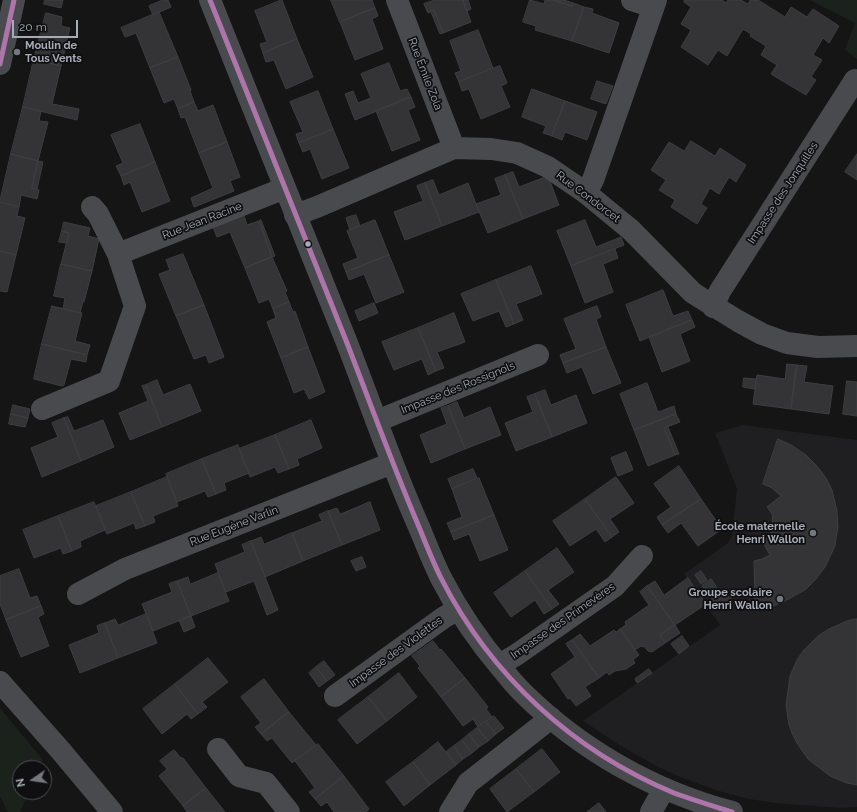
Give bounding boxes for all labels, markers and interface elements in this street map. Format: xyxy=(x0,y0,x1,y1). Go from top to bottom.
scale bar xyxy=(14,12,80,38)
text: 20 m xyxy=(19,20,47,34)
street label: Rue Émile Zola xyxy=(405,36,445,112)
place label: Moulin de Tous Vents xyxy=(25,39,82,65)
marker: Moulin de Tous Vents xyxy=(12,47,22,57)
street label: Impasse des Jonquilles xyxy=(745,140,821,246)
street label: Rue Condorcet xyxy=(553,169,623,225)
street label: Rue Jean Racine xyxy=(160,200,244,242)
unlabelled marker xyxy=(303,239,313,249)
street label: Impasse des Rossignols xyxy=(399,359,517,417)
street label: Rue Eugène Varlin xyxy=(188,503,280,549)
place label: École maternelle Henri Wallon xyxy=(715,520,805,546)
marker: École maternelle Henri Wallon xyxy=(808,528,818,538)
street label: Impasse des Primevères xyxy=(508,580,618,662)
place label: Groupe scolaire Henri Wallon xyxy=(689,586,772,612)
marker: Groupe scolaire Henri Wallon xyxy=(775,594,785,604)
street label: Impasse des Violettes xyxy=(347,614,445,690)
north arrow xyxy=(12,760,52,800)
text: N xyxy=(14,777,28,788)

